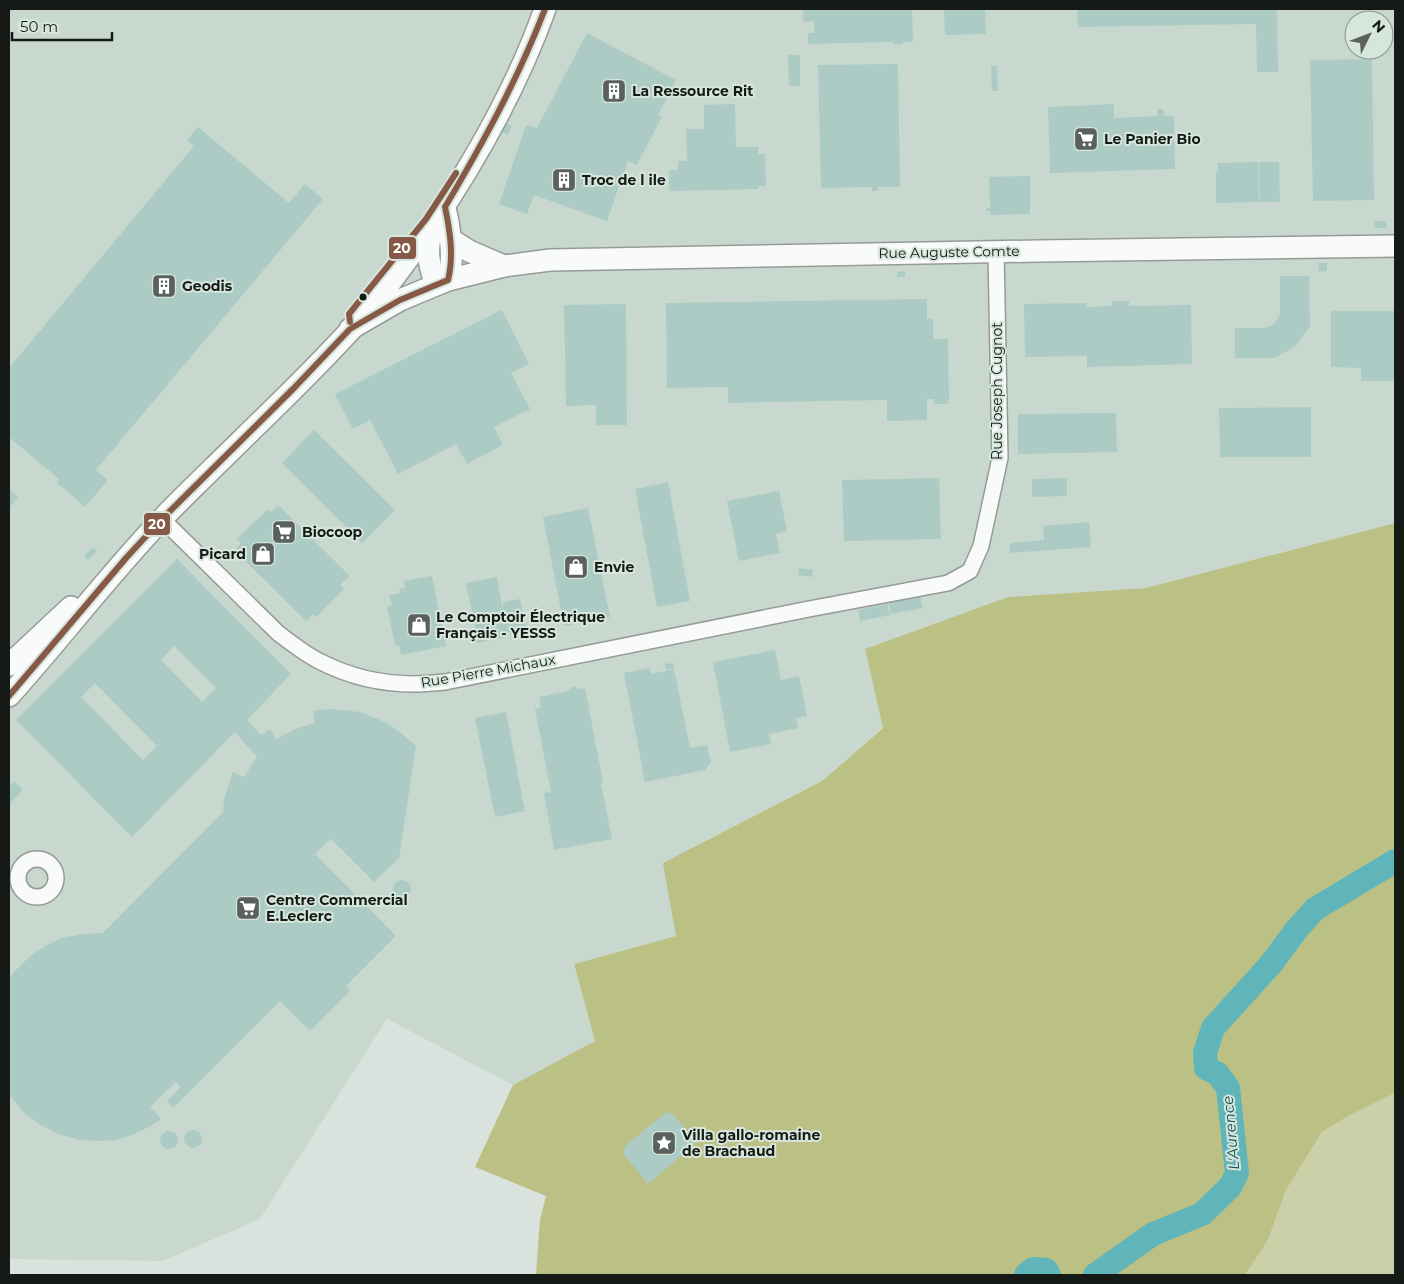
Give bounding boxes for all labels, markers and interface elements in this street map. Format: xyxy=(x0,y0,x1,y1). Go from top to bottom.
scale bar xyxy=(12,10,112,42)
north arrow xyxy=(1344,10,1394,60)
text: N xyxy=(1368,16,1389,37)
text: 50 m xyxy=(20,17,58,36)
building icon: La Ressource Rit xyxy=(601,78,627,104)
place label: La Ressource Rit xyxy=(632,82,753,100)
supermarket icon: Le Panier Bio xyxy=(1073,126,1099,152)
place label: Le Panier Bio xyxy=(1104,130,1201,148)
building icon: Troc de l ile xyxy=(551,167,577,193)
place label: Troc de l ile xyxy=(582,171,666,189)
line badge: 20 xyxy=(388,236,417,260)
text: 20 xyxy=(393,239,411,257)
street label: Rue Auguste Comte xyxy=(878,242,1020,262)
building icon: Geodis xyxy=(151,273,177,299)
place label: Geodis xyxy=(182,277,233,295)
unlabelled marker xyxy=(358,292,368,302)
street label: Rue Joseph Cugnot xyxy=(988,322,1006,460)
line badge: 20 xyxy=(143,512,171,536)
text: 20 xyxy=(148,515,166,533)
supermarket icon: Biocoop xyxy=(271,519,297,545)
place label: Biocoop xyxy=(302,523,363,541)
shop icon: Picard xyxy=(250,541,276,567)
place label: Picard xyxy=(199,545,246,563)
shop icon: Envie xyxy=(563,554,589,580)
place label: Envie xyxy=(594,558,635,576)
place label: Le Comptoir Électrique Français - YESSS xyxy=(436,608,605,642)
shop icon: Le Comptoir Électrique Français - YESSS xyxy=(406,612,432,638)
street label: Rue Pierre Michaux xyxy=(419,650,557,692)
place label: Centre Commercial E.Leclerc xyxy=(266,891,408,925)
supermarket icon: Centre Commercial E.Leclerc xyxy=(235,895,261,921)
water label: L'Aurence xyxy=(1218,1095,1243,1171)
place label: Villa gallo-romaine de Brachaud xyxy=(681,1126,821,1160)
place icon: Villa gallo-romaine de Brachaud xyxy=(651,1130,677,1156)

